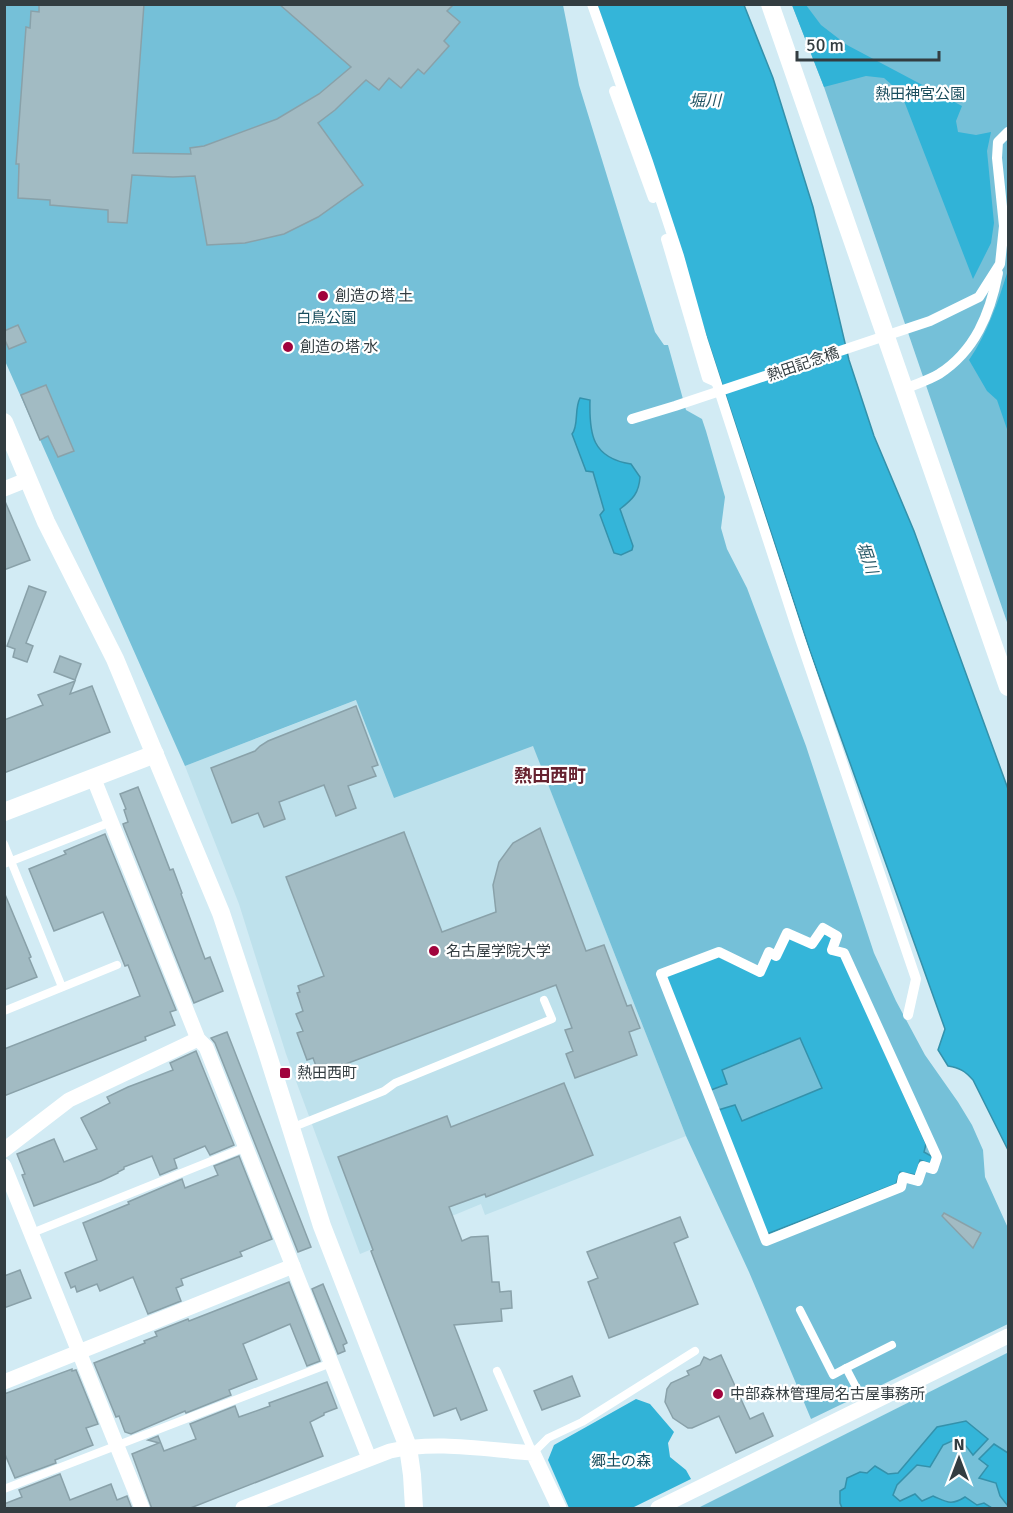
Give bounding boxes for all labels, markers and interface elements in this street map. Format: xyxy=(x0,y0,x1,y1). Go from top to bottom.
scale bar xyxy=(797,24,940,62)
text: 50 m xyxy=(806,34,844,56)
park label: 熱田神宮公園 xyxy=(875,85,965,103)
water label: 堀川 xyxy=(689,91,723,111)
place label: 創造の塔 土 xyxy=(335,287,413,305)
marker: 創造の塔 土 xyxy=(316,289,330,303)
park label: 白鳥公園 xyxy=(296,309,356,327)
place label: 創造の塔 水 xyxy=(300,338,378,356)
marker: 創造の塔 水 xyxy=(281,340,295,354)
street label: 熱田記念橋 xyxy=(765,343,841,385)
water label: 堀川 xyxy=(852,540,882,578)
district label: 熱田西町 xyxy=(514,765,586,787)
place label: 名古屋学院大学 xyxy=(446,942,551,960)
marker: 名古屋学院大学 xyxy=(427,944,441,958)
place label: 熱田西町 xyxy=(297,1064,357,1082)
marker: 熱田西町 xyxy=(278,1066,292,1080)
place label: 中部森林管理局名古屋事務所 xyxy=(730,1385,925,1403)
marker: 中部森林管理局名古屋事務所 xyxy=(711,1387,725,1401)
north arrow xyxy=(929,1429,989,1489)
text: N xyxy=(953,1435,965,1455)
park label: 郷土の森 xyxy=(591,1452,651,1470)

